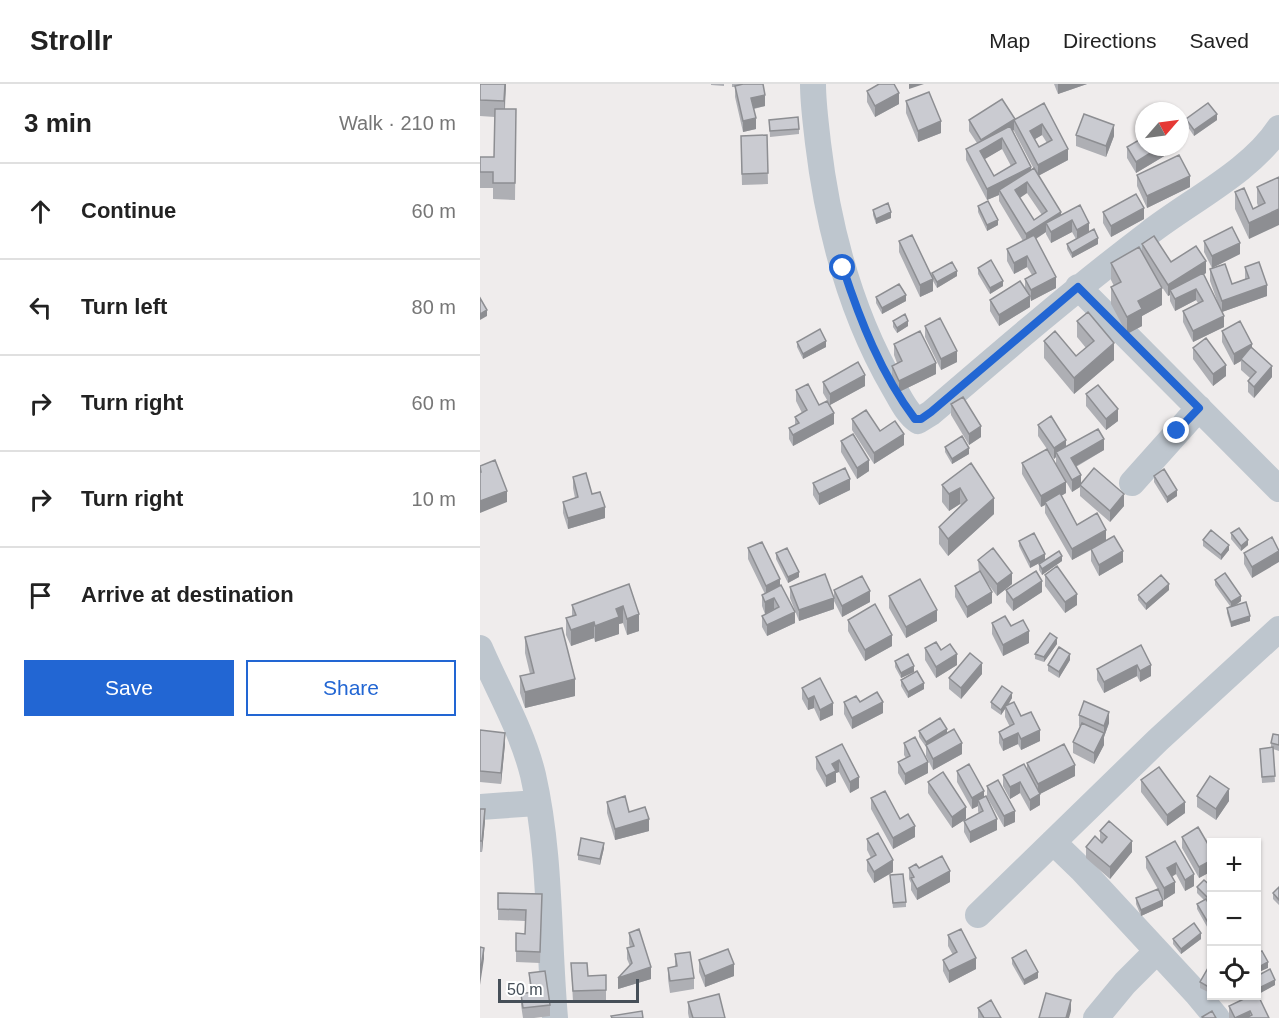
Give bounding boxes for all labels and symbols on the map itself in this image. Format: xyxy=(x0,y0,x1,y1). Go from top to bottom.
north arrow xyxy=(1135,102,1189,156)
route start xyxy=(829,254,855,280)
route end xyxy=(1163,417,1189,443)
scale bar xyxy=(498,976,639,1004)

